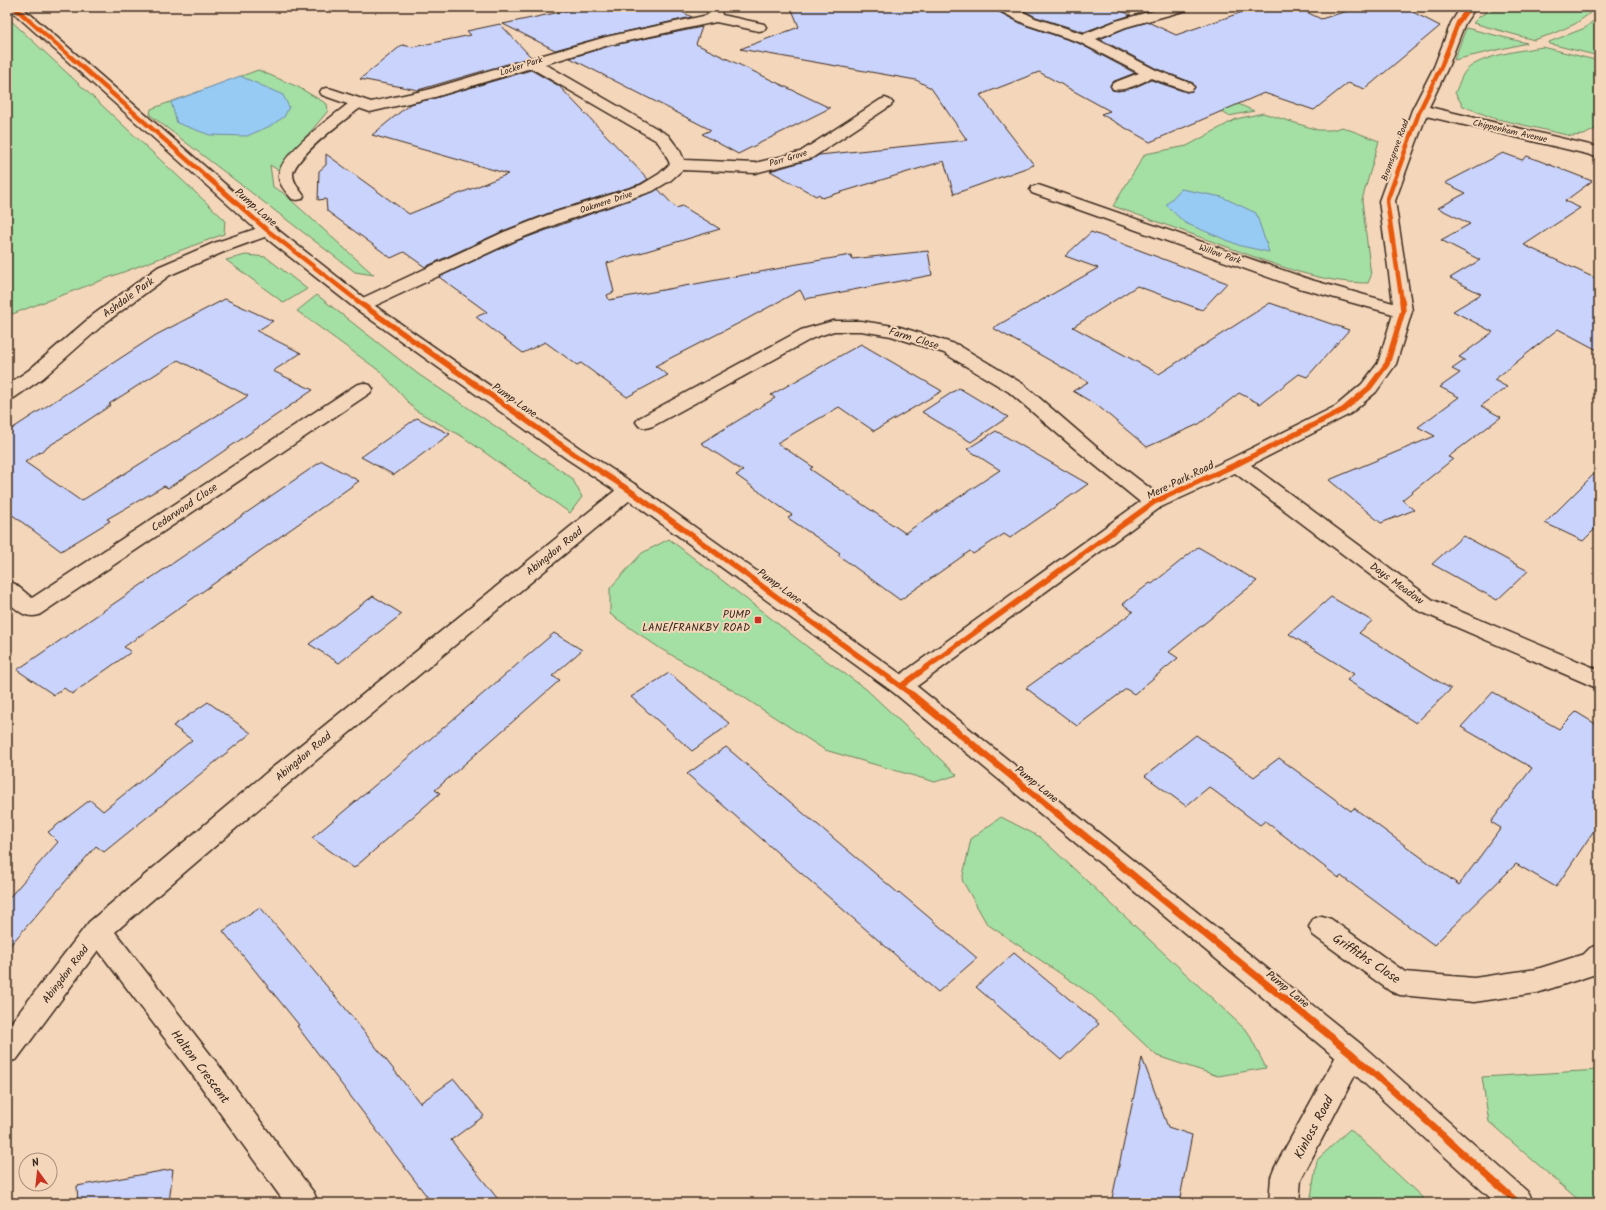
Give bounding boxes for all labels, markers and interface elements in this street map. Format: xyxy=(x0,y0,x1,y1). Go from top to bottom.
street label: Locker Park xyxy=(498,52,545,80)
street label: Chippenham Avenue xyxy=(1471,116,1549,147)
street label: Bromsgrove Road xyxy=(1377,117,1414,183)
street label: Parr Grove xyxy=(767,146,809,171)
street label: Pump Lane xyxy=(230,184,281,232)
street label: Oakmere Drive xyxy=(578,187,634,218)
street label: Willow Park xyxy=(1197,240,1244,269)
street label: Ashdale Park xyxy=(99,272,159,323)
street label: Farm Close xyxy=(886,323,941,355)
street label: Pump Lane xyxy=(488,379,541,423)
street label: Mere Park Road xyxy=(1144,457,1218,505)
street label: Cedarwood Close xyxy=(148,479,222,537)
street label: Abingdon Road xyxy=(522,523,587,580)
street label: Days Meadow xyxy=(1366,558,1428,610)
street label: Pump Lane xyxy=(753,564,806,609)
place label: PUMP LANE/FRANKBY ROAD xyxy=(642,606,751,637)
marker: PUMP LANE/FRANKBY ROAD xyxy=(753,615,763,625)
street label: Abingdon Road xyxy=(271,727,336,786)
street label: Pump Lane xyxy=(1011,762,1062,808)
street label: Griffiths Close xyxy=(1328,929,1405,990)
street label: Abingdon Road xyxy=(38,941,94,1008)
street label: Pump Lane xyxy=(1262,967,1313,1013)
street label: Halton Crescent xyxy=(165,1025,235,1109)
street label: Kinloss Road xyxy=(1289,1092,1340,1163)
north arrow xyxy=(18,1152,58,1192)
text: N xyxy=(30,1154,41,1173)

